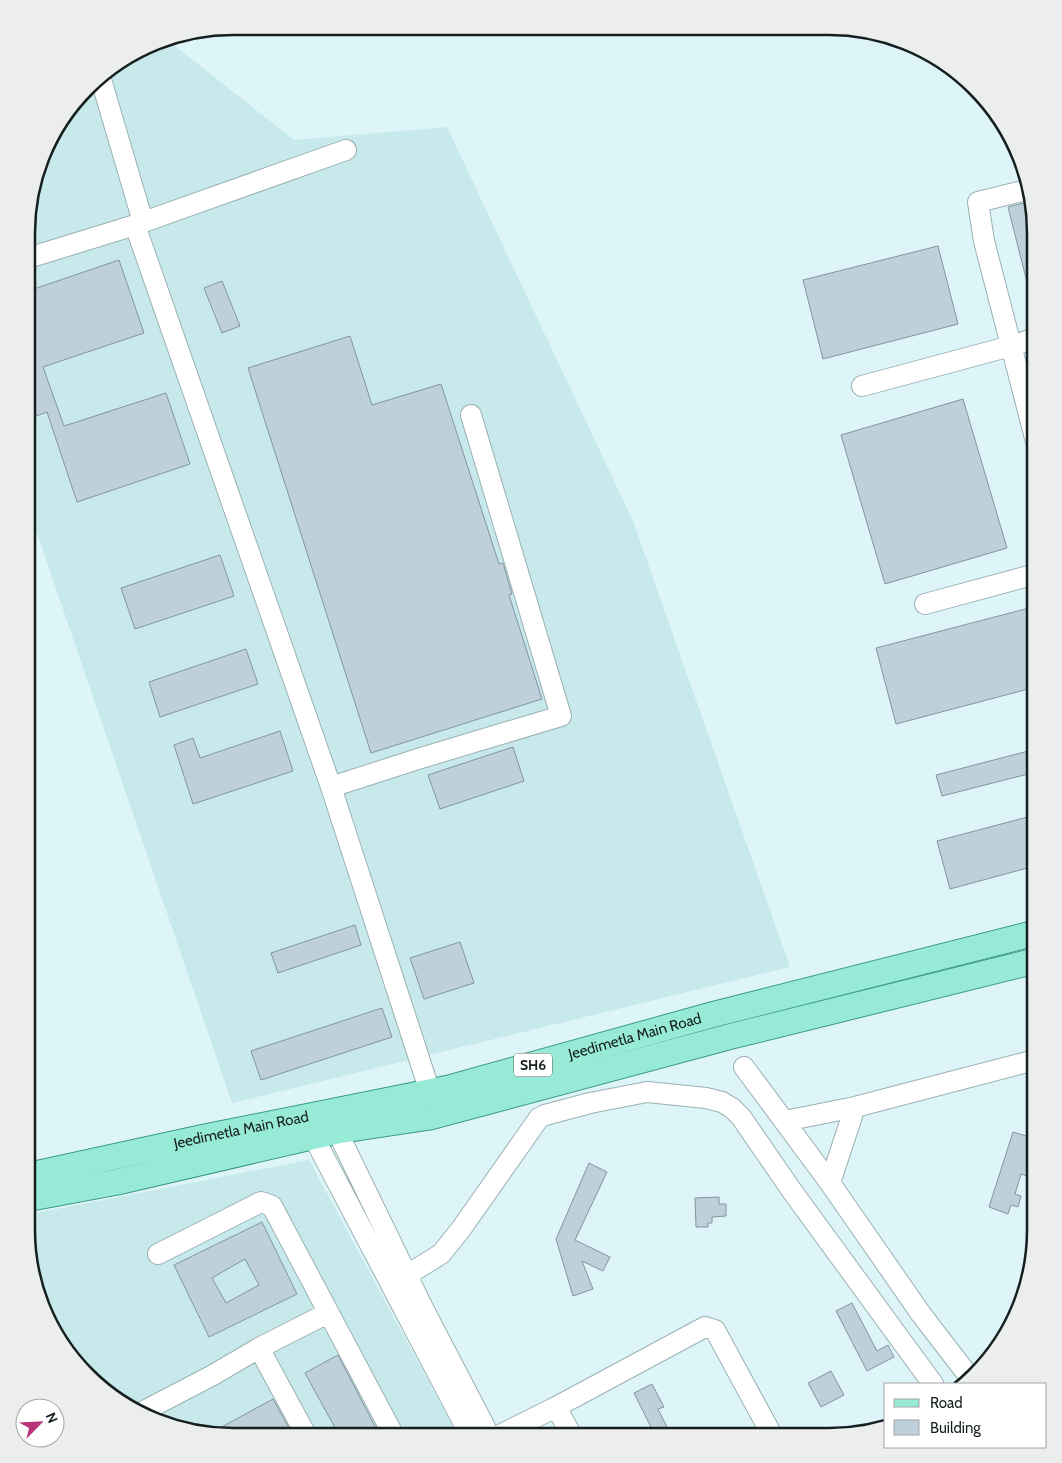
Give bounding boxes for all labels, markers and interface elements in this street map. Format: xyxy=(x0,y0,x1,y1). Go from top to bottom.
street label: Jeedimetla Main Road xyxy=(565,1009,703,1064)
road number: SH6 xyxy=(514,1054,552,1076)
street label: Jeedimetla Main Road xyxy=(171,1107,310,1153)
legend xyxy=(884,1383,1047,1448)
text: Road xyxy=(930,1394,963,1412)
north arrow xyxy=(15,1398,65,1448)
text: N xyxy=(42,1410,62,1426)
text: Building xyxy=(930,1419,981,1437)

